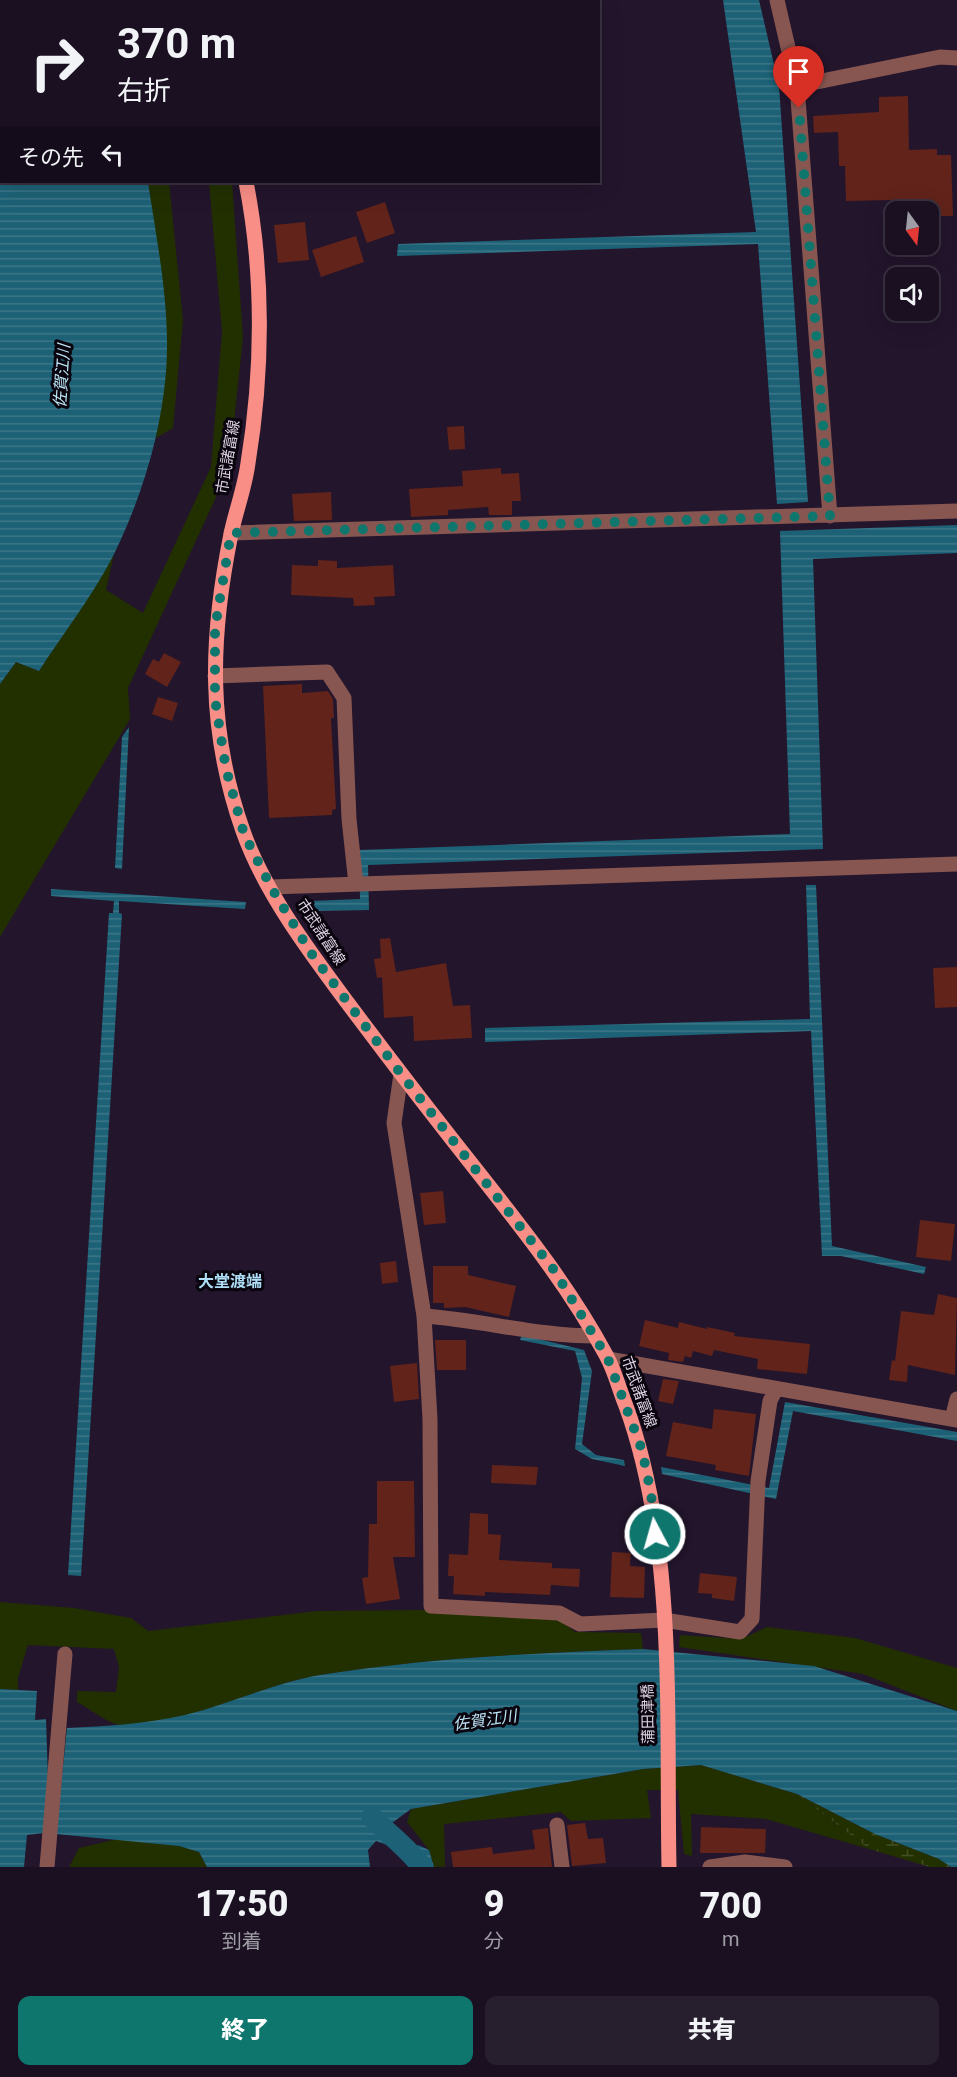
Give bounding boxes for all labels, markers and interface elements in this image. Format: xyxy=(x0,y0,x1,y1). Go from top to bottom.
text: 370 m xyxy=(117,19,236,68)
icon: right xyxy=(18,24,96,102)
pin xyxy=(773,46,824,108)
icon: arrive xyxy=(782,55,815,88)
text: 右折 xyxy=(117,75,171,107)
icon: left xyxy=(96,138,129,171)
text: その先 xyxy=(18,145,84,170)
north arrow xyxy=(885,201,939,255)
map controls xyxy=(885,201,939,321)
button: sound xyxy=(885,267,939,321)
water label: 佐賀江川 xyxy=(50,341,74,409)
street label: 市武諸富線 xyxy=(213,418,243,496)
street label: 市武諸富線 xyxy=(293,896,349,968)
district label: 大堂渡端 xyxy=(198,1272,262,1291)
street label: 市武諸富線 xyxy=(618,1354,660,1430)
position arrow xyxy=(623,1502,687,1566)
street label: 蒲田津橋 xyxy=(638,1684,658,1744)
water label: 佐賀江川 xyxy=(452,1706,520,1734)
text: 17:50 xyxy=(195,1883,289,1925)
text: 9 xyxy=(484,1883,505,1925)
text: 700 xyxy=(700,1885,762,1927)
text: m xyxy=(722,1927,740,1951)
text: 到着 xyxy=(222,1929,262,1953)
text: 分 xyxy=(484,1929,504,1953)
button: 終了 xyxy=(18,1996,473,2065)
button: 共有 xyxy=(485,1996,939,2065)

